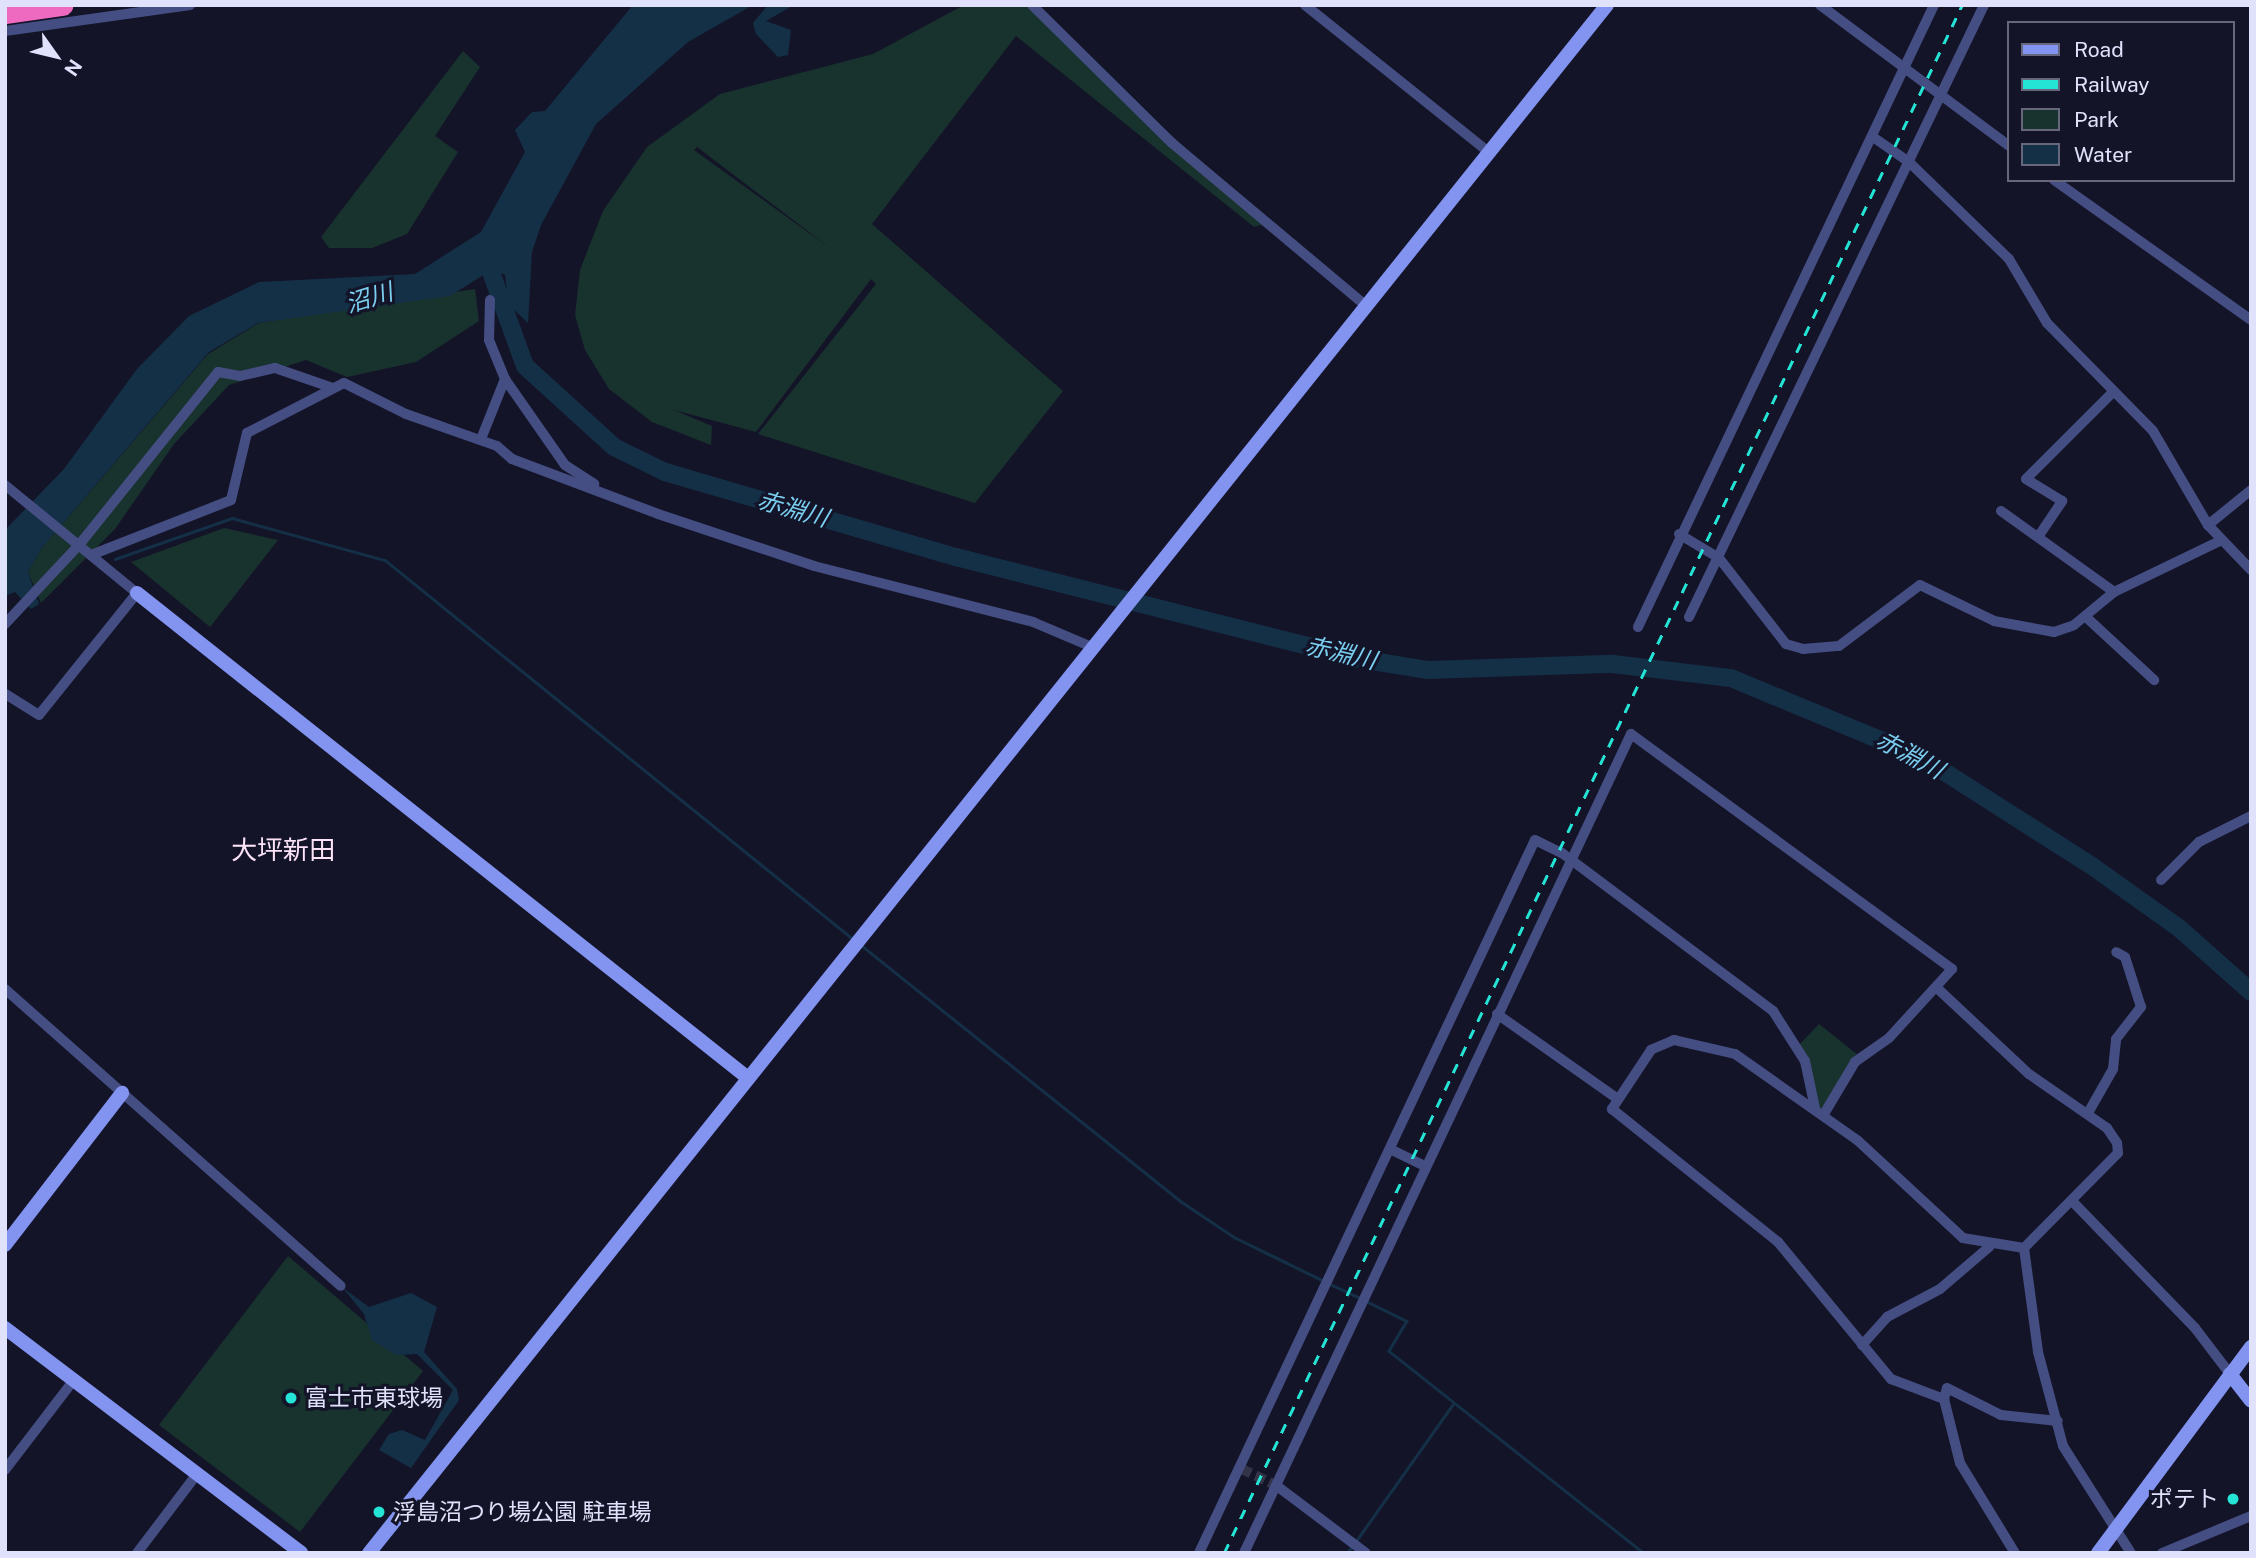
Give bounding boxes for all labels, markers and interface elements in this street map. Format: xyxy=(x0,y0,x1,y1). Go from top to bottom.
north arrow xyxy=(21,21,91,91)
legend xyxy=(2008,21,2235,182)
text: Road xyxy=(2074,37,2124,62)
text: N xyxy=(60,55,87,80)
text: Railway xyxy=(2074,72,2150,97)
text: Park xyxy=(2074,107,2119,132)
text: Water xyxy=(2074,142,2132,167)
water label: 沼川 xyxy=(342,277,396,319)
water label: 赤淵川 xyxy=(754,485,832,533)
water label: 赤淵川 xyxy=(1303,631,1379,675)
water label: 赤淵川 xyxy=(1871,725,1949,785)
district label: 大坪新田 xyxy=(231,834,335,866)
place label: 富士市東球場 xyxy=(305,1384,443,1412)
marker: 富士市東球場 xyxy=(283,1390,299,1406)
place label: ポテト xyxy=(2150,1485,2219,1513)
marker: ポテト xyxy=(2225,1491,2241,1507)
place label: 浮島沼つり場公園 駐車場 xyxy=(393,1498,652,1526)
marker: 浮島沼つり場公園 駐車場 xyxy=(371,1504,387,1520)

